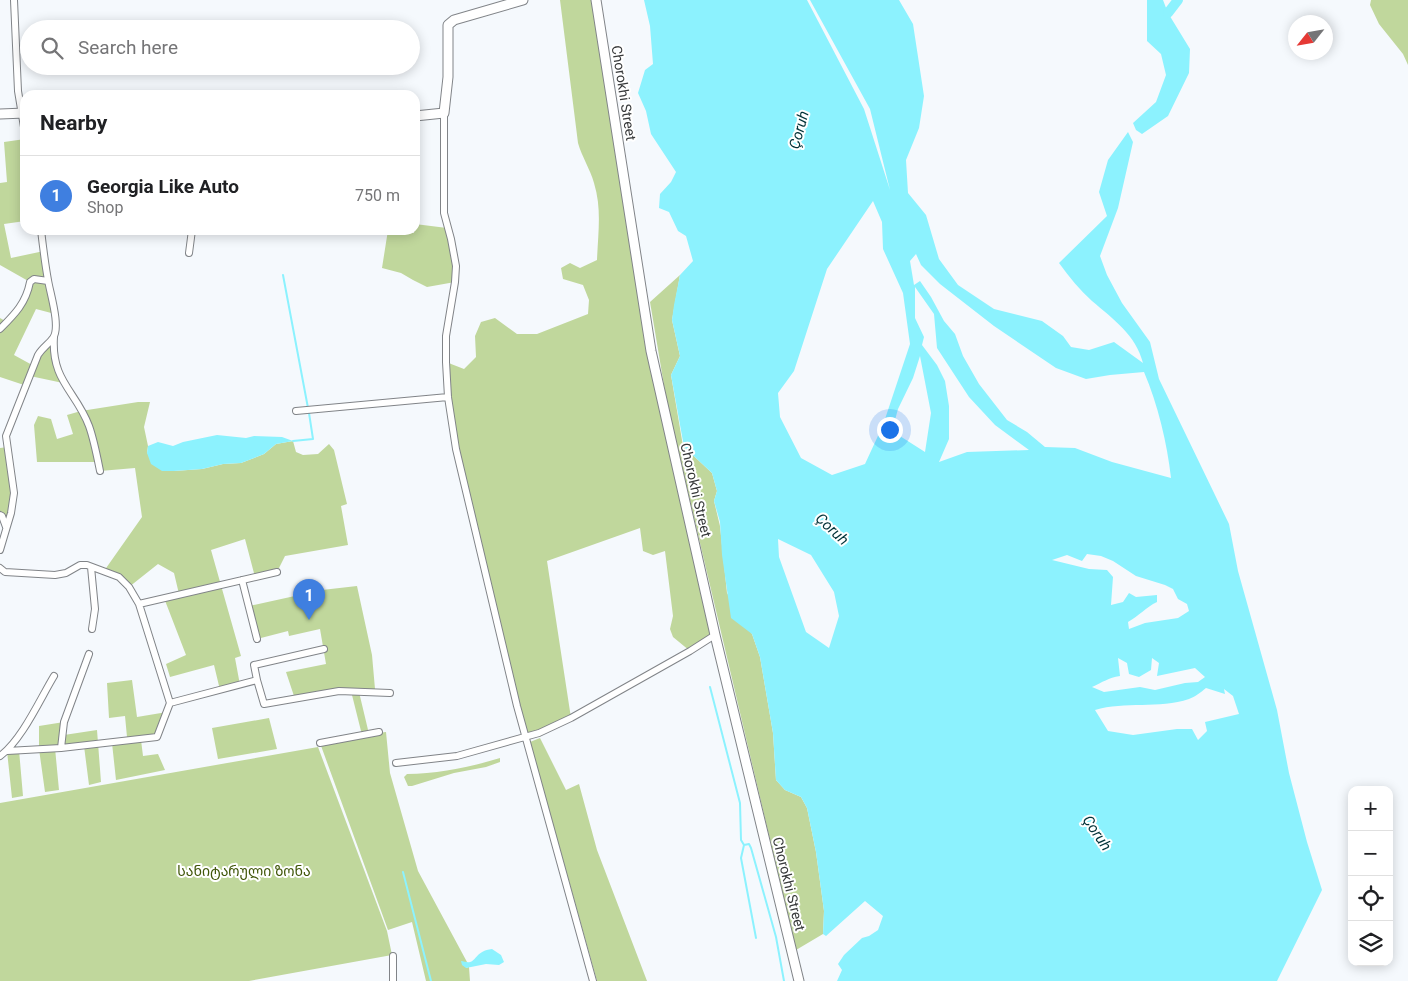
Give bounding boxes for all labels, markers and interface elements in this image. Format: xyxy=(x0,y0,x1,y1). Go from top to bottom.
north arrow xyxy=(1288,15,1333,60)
search box xyxy=(20,20,420,75)
icon: search xyxy=(38,34,66,62)
text: Search here xyxy=(78,36,178,59)
street label: Chorokhi Street xyxy=(609,44,639,142)
water label: Çoruh xyxy=(785,109,813,151)
text: Nearby xyxy=(40,111,107,135)
text: Georgia Like Auto xyxy=(87,175,239,198)
text: 1 xyxy=(51,186,61,205)
text: 750 m xyxy=(355,186,400,205)
text: Shop xyxy=(87,198,123,217)
your location xyxy=(877,417,903,443)
street label: Chorokhi Street xyxy=(677,441,715,539)
water label: Çoruh xyxy=(812,509,852,549)
pin: 1 xyxy=(293,579,325,620)
map controls xyxy=(1348,786,1393,966)
button: + xyxy=(1348,786,1393,831)
water label: Çoruh xyxy=(1079,812,1115,854)
button: − xyxy=(1348,831,1393,876)
street label: Chorokhi Street xyxy=(770,835,808,933)
park label: სანიტარული ზონა xyxy=(177,863,311,880)
button: locate xyxy=(1348,876,1393,921)
button: layers xyxy=(1348,921,1393,966)

